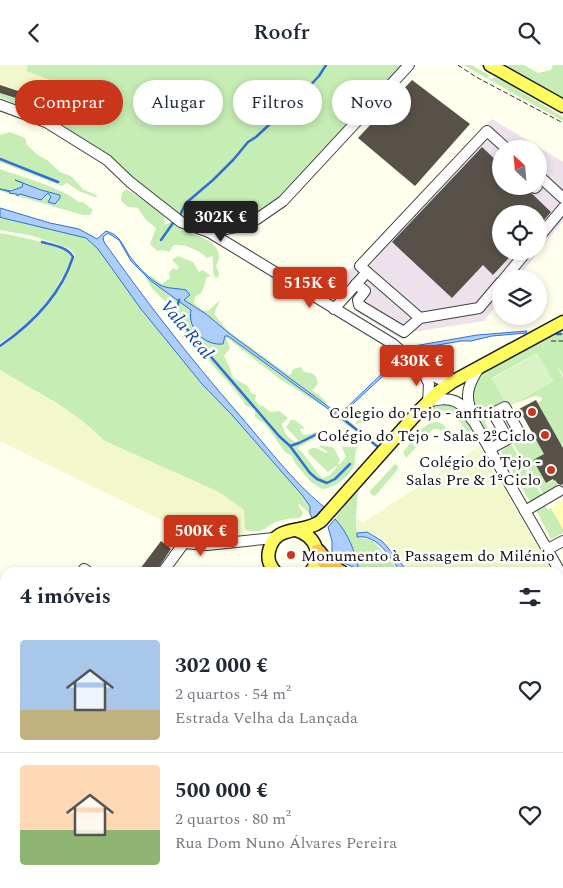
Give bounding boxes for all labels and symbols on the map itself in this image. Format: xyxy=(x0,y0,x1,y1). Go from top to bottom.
north arrow xyxy=(492,140,548,195)
pin: 302K € xyxy=(180,201,262,243)
pin: 515K € xyxy=(269,267,351,309)
water label: Vala Real xyxy=(153,293,220,365)
pin: 430K € xyxy=(376,345,458,387)
place label: Colegio do Tejo - anfitiatro xyxy=(329,401,522,425)
marker: Colegio do Tejo - anfitiatro xyxy=(526,406,538,418)
place label: Colégio do Tejo - Salas 2ºCiclo xyxy=(317,424,535,448)
marker: Colégio do Tejo - Salas 2ºCiclo xyxy=(539,429,551,441)
place label: Colégio do Tejo - Salas Pre & 1ºCiclo xyxy=(406,450,541,492)
marker: Colégio do Tejo - Salas Pre & 1ºCiclo xyxy=(545,464,557,476)
pin: 500K € xyxy=(160,515,242,557)
place label: Monumento à Passagem do Milénio xyxy=(301,544,555,568)
marker: Monumento à Passagem do Milénio xyxy=(285,549,297,561)

